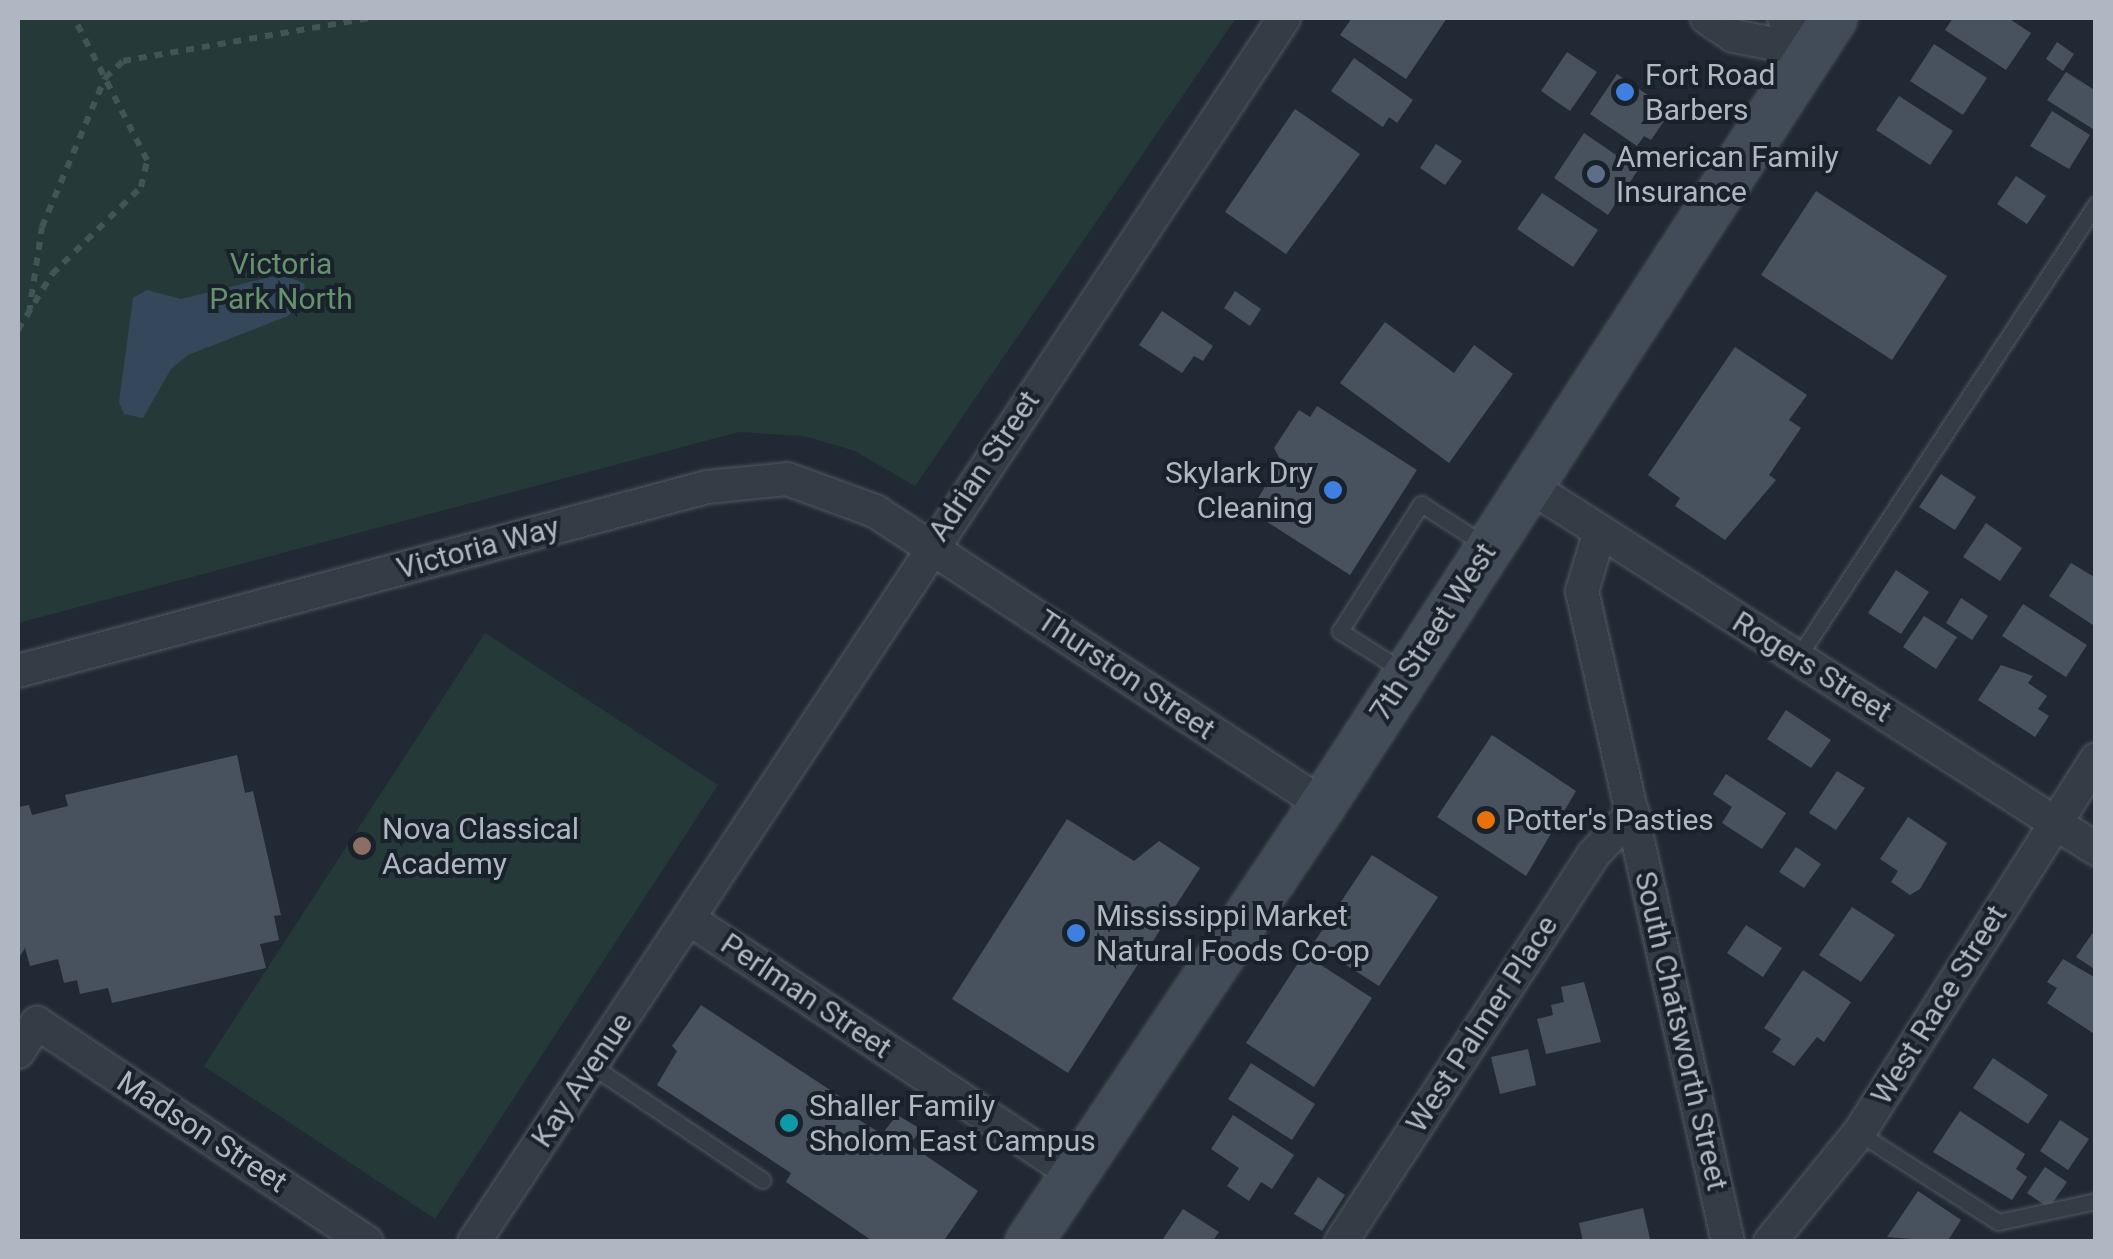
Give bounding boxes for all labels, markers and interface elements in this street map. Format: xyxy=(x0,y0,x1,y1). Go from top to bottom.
place label: Fort Road Barbers xyxy=(1645,57,1775,128)
marker: Fort Road Barbers xyxy=(1614,81,1636,103)
place label: American Family Insurance xyxy=(1616,139,1839,210)
marker: American Family Insurance xyxy=(1585,163,1607,185)
park label: Victoria Park North xyxy=(209,246,353,316)
street label: Adrian Street xyxy=(921,384,1047,548)
place label: Skylark Dry Cleaning xyxy=(1165,455,1313,526)
marker: Skylark Dry Cleaning xyxy=(1322,479,1344,501)
street label: Victoria Way xyxy=(393,509,563,587)
street label: 7th Street West xyxy=(1362,536,1504,728)
street label: Thurston Street xyxy=(1030,602,1222,748)
street label: Rogers Street xyxy=(1726,604,1898,730)
place label: Potter's Pasties xyxy=(1506,802,1714,838)
marker: Potter's Pasties xyxy=(1475,809,1497,831)
place label: Nova Classical Academy xyxy=(382,811,579,882)
marker: Nova Classical Academy xyxy=(351,835,373,857)
street label: South Chatsworth Street xyxy=(1627,868,1735,1194)
place label: Mississippi Market Natural Foods Co-op xyxy=(1096,898,1370,968)
street label: West Race Street xyxy=(1863,899,2015,1111)
street label: West Palmer Place xyxy=(1399,909,1565,1139)
marker: Mississippi Market Natural Foods Co-op xyxy=(1065,922,1087,944)
street label: Perlman Street xyxy=(714,926,898,1066)
street label: Kay Avenue xyxy=(524,1006,640,1154)
street label: Madson Street xyxy=(110,1064,294,1200)
place label: Shaller Family Sholom East Campus xyxy=(809,1088,1096,1158)
marker: Shaller Family Sholom East Campus xyxy=(778,1112,800,1134)

